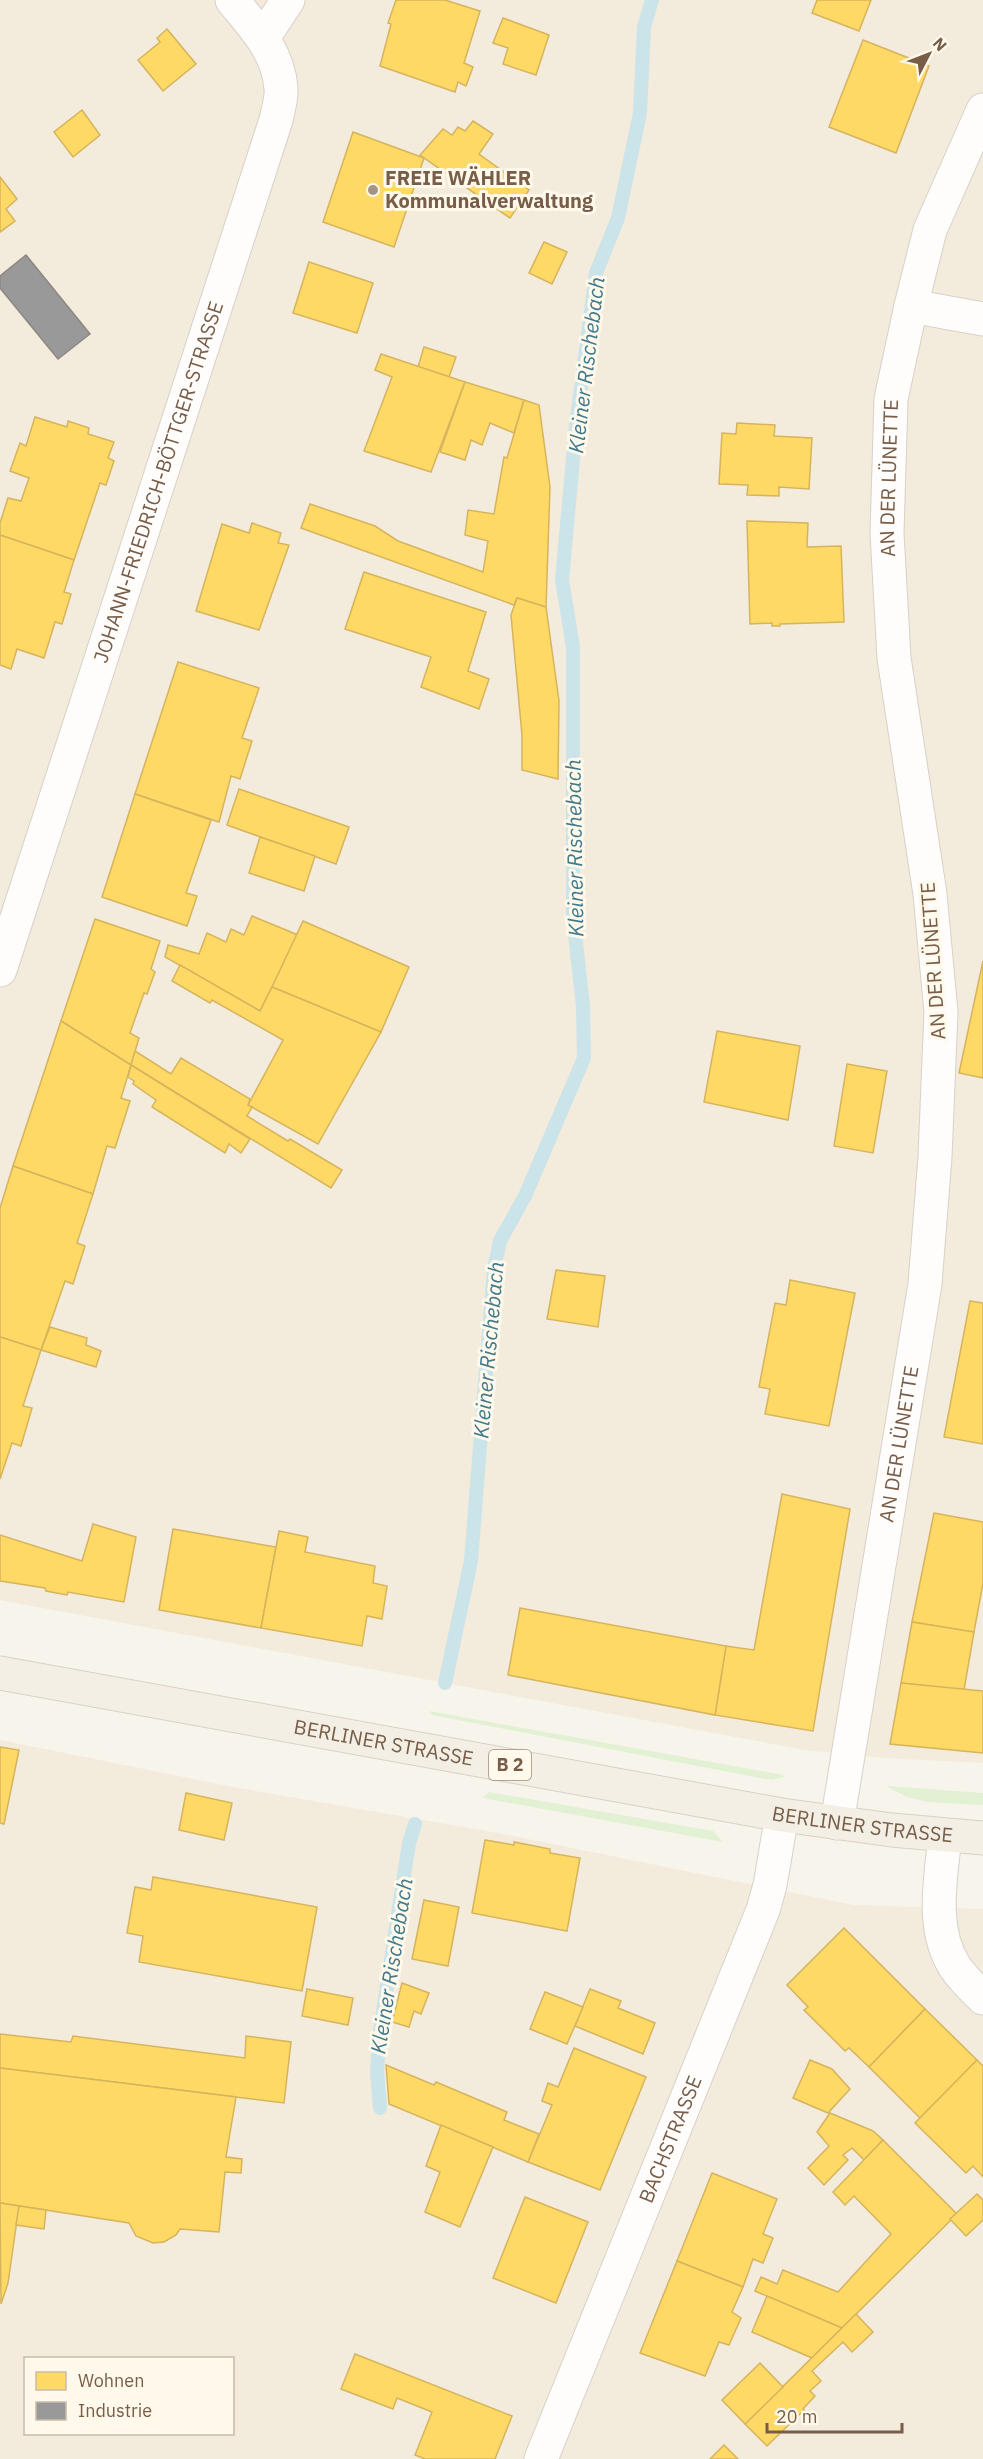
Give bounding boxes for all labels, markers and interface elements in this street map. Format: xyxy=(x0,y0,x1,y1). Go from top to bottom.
north arrow xyxy=(899,24,959,84)
text: N xyxy=(929,33,951,55)
place label: FREIE WÄHLER Kommunalverwaltung xyxy=(385,164,594,214)
marker: FREIE WÄHLER Kommunalverwaltung xyxy=(366,183,380,197)
water label: Kleiner Rischebach xyxy=(561,275,611,455)
street label: JOHANN-FRIEDRICH-BÖTTGER-STRASSE xyxy=(87,298,229,666)
street label: AN DER LÜNETTE xyxy=(873,399,904,558)
water label: Kleiner Rischebach xyxy=(558,759,590,937)
street label: AN DER LÜNETTE xyxy=(914,881,951,1041)
water label: Kleiner Rischebach xyxy=(466,1260,510,1440)
street label: AN DER LÜNETTE xyxy=(872,1364,924,1524)
street label: BERLINER STRASSE xyxy=(292,1713,476,1772)
road number: B 2 xyxy=(489,1750,531,1780)
street label: BERLINER STRASSE xyxy=(770,1799,954,1848)
water label: Kleiner Rischebach xyxy=(363,1876,419,2056)
street label: BACHSTRASSE xyxy=(632,2071,708,2207)
legend xyxy=(24,2357,234,2435)
text: Wohnen xyxy=(78,2369,144,2392)
scale bar xyxy=(767,2396,902,2434)
text: Industrie xyxy=(78,2399,152,2422)
text: 20 m xyxy=(776,2405,818,2428)

